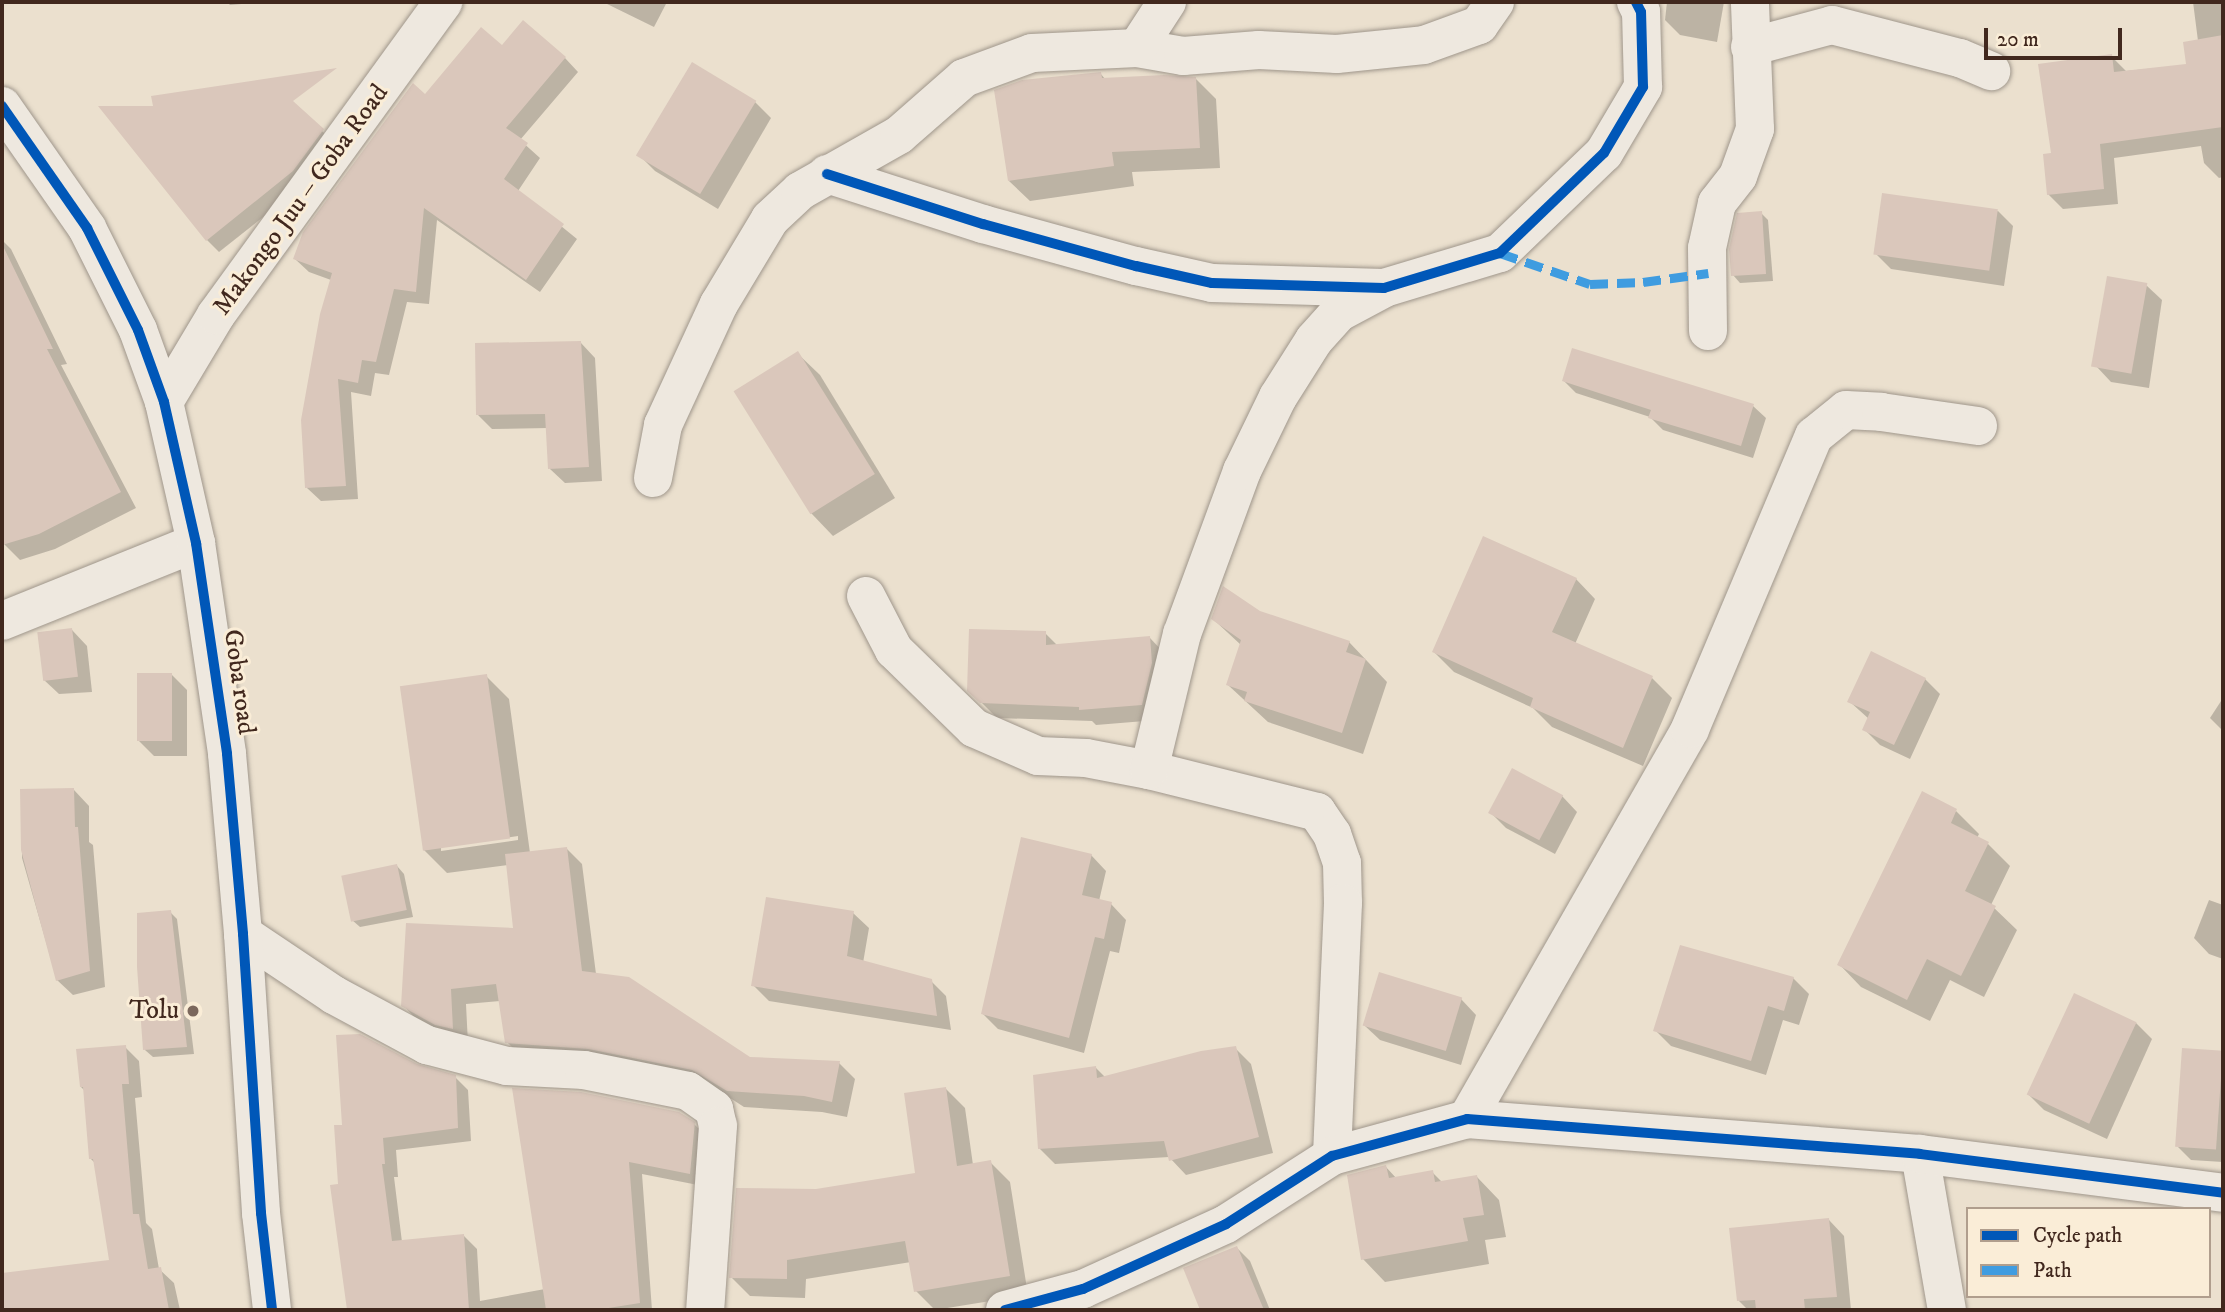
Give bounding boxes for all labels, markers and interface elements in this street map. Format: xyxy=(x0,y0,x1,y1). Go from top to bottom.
scale bar xyxy=(1987,14,2125,58)
text: 20 m xyxy=(1997,27,2039,53)
street label: Makongo Juu – Goba Road xyxy=(207,78,395,322)
street label: Goba road xyxy=(216,627,262,737)
place label: Tolu xyxy=(129,995,179,1027)
marker: Tolu xyxy=(185,1003,201,1019)
legend xyxy=(1966,1207,2211,1298)
text: Cycle path xyxy=(2033,1223,2122,1249)
text: Path xyxy=(2033,1258,2072,1284)

